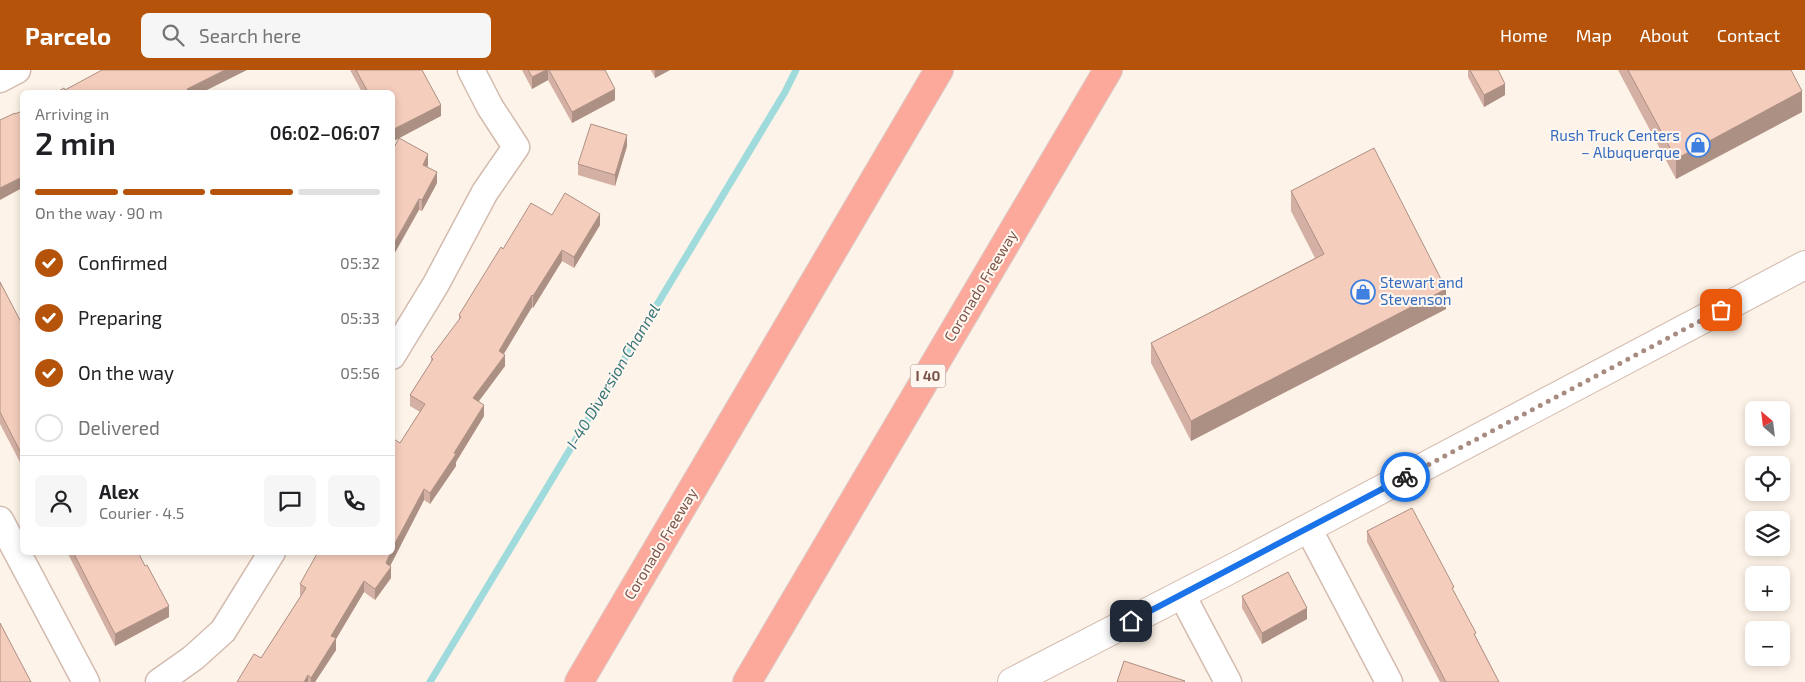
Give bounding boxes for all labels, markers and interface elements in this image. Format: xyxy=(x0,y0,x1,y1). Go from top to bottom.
search box xyxy=(141,13,491,58)
text: Parcelo xyxy=(25,21,111,50)
icon: search xyxy=(159,21,187,49)
text: Search here xyxy=(199,24,301,47)
text: Home xyxy=(1500,24,1548,46)
text: Map xyxy=(1576,24,1612,46)
text: About xyxy=(1640,24,1689,46)
text: Contact xyxy=(1717,24,1780,46)
text: Arriving in xyxy=(35,104,109,123)
text: 06:02–06:07 xyxy=(270,121,380,144)
text: 2 min xyxy=(35,123,116,161)
place label: Rush Truck Centers – Albuquerque xyxy=(1550,126,1680,161)
shop icon: Rush Truck Centers – Albuquerque xyxy=(1685,132,1711,158)
text: On the way · 90 m xyxy=(35,203,163,222)
street label: Coronado Freeway xyxy=(940,226,1021,345)
icon: check xyxy=(35,249,63,277)
text: Confirmed xyxy=(78,251,168,274)
text: 05:32 xyxy=(340,253,380,272)
place label: Stewart and Stevenson xyxy=(1380,273,1463,308)
shop icon: Stewart and Stevenson xyxy=(1350,279,1376,305)
pin xyxy=(1700,289,1742,331)
icon: bag xyxy=(1707,296,1735,324)
water label: I-40 Diversion Channel xyxy=(562,300,663,452)
icon: check xyxy=(35,304,63,332)
text: Preparing xyxy=(78,306,162,329)
text: 05:33 xyxy=(340,308,380,327)
icon: check xyxy=(35,359,63,387)
text: On the way xyxy=(78,361,174,384)
text: 05:56 xyxy=(340,363,380,382)
road number: I 40 xyxy=(910,364,946,388)
north arrow xyxy=(1745,401,1790,446)
map controls xyxy=(1745,401,1790,666)
text: Delivered xyxy=(78,416,160,439)
courier xyxy=(1380,452,1430,502)
button: locate xyxy=(1745,456,1790,501)
icon: bike xyxy=(1391,463,1419,491)
button: person xyxy=(35,475,87,527)
button: chat xyxy=(264,475,316,527)
button: phone xyxy=(328,475,380,527)
text: Alex xyxy=(99,480,139,503)
street label: Coronado Freeway xyxy=(620,484,701,603)
text: Courier · 4.5 xyxy=(99,503,184,522)
button: layers xyxy=(1745,511,1790,556)
button: + xyxy=(1745,566,1790,611)
pin xyxy=(1110,600,1152,642)
icon: home xyxy=(1117,607,1145,635)
button: − xyxy=(1745,621,1790,666)

